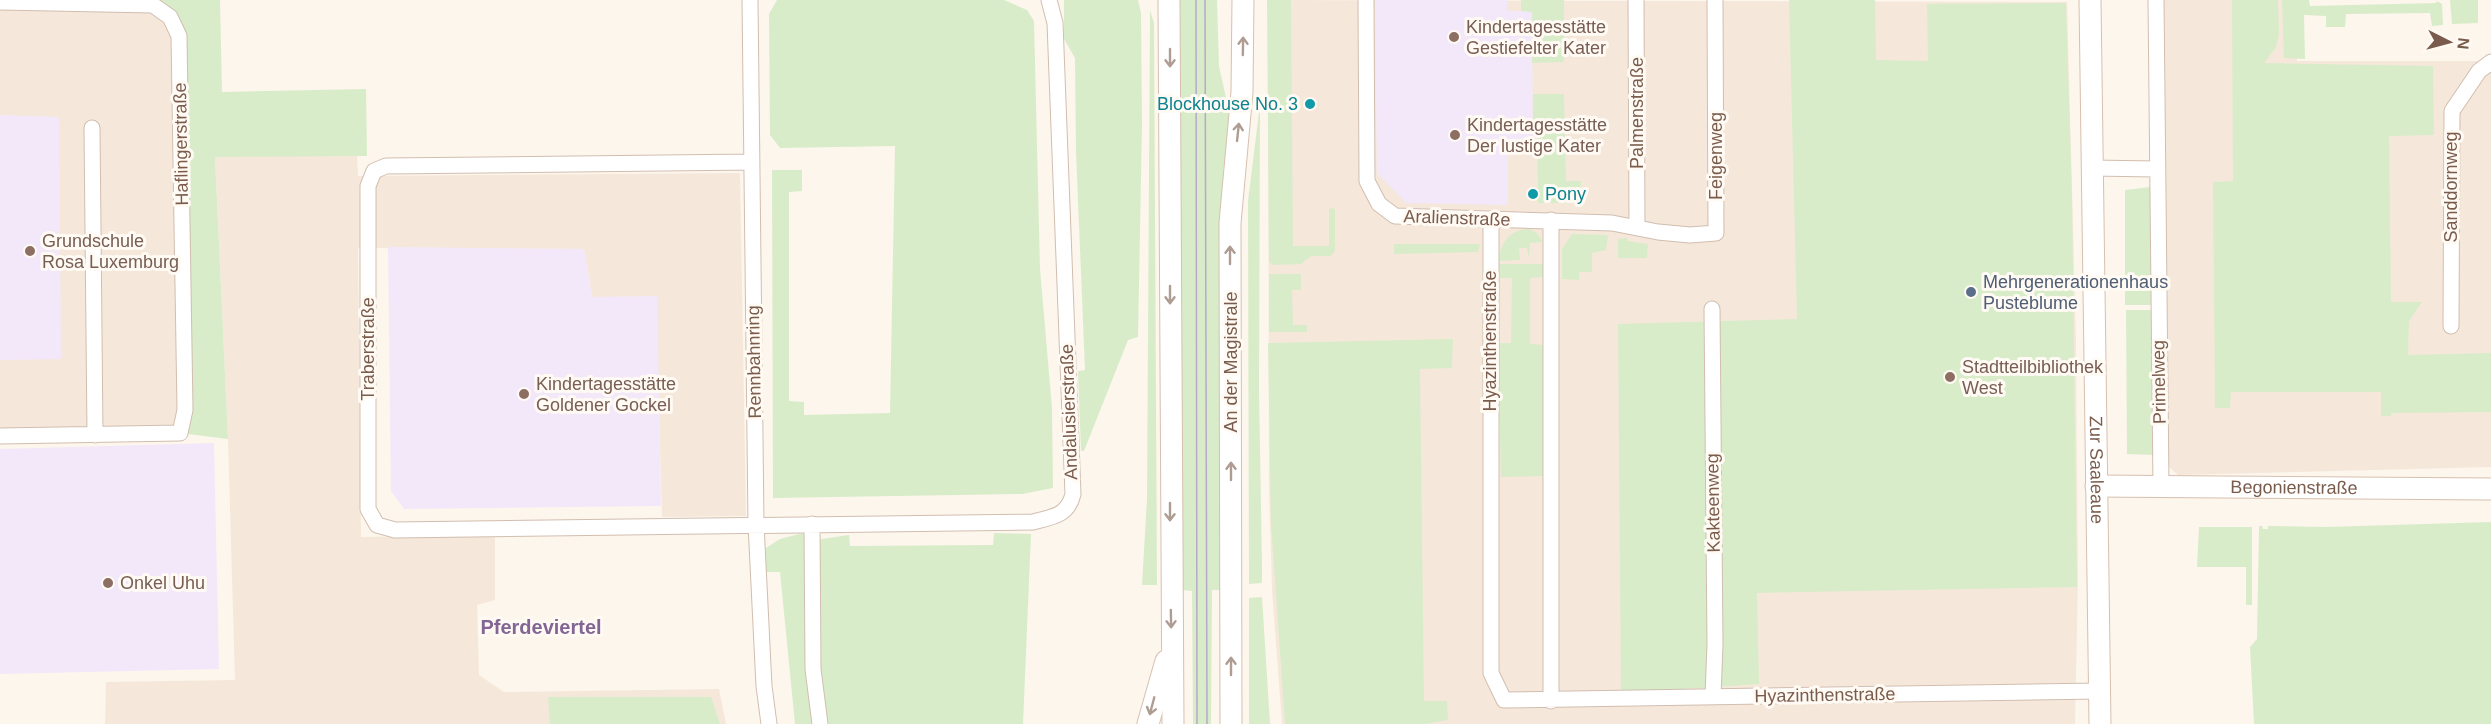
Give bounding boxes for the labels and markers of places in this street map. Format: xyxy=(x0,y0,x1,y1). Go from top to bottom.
place label: Kindertagesstätte Gestiefelter Kater xyxy=(1466,17,1606,58)
marker: Kindertagesstätte Gestiefelter Kater xyxy=(1447,30,1461,44)
place label: Blockhouse No. 3 xyxy=(1157,94,1298,114)
marker: Blockhouse No. 3 xyxy=(1303,97,1317,111)
place label: Kindertagesstätte Der lustige Kater xyxy=(1467,115,1607,156)
marker: Kindertagesstätte Der lustige Kater xyxy=(1448,128,1462,142)
place label: Pony xyxy=(1545,184,1586,204)
marker: Pony xyxy=(1526,187,1540,201)
place label: Grundschule Rosa Luxemburg xyxy=(42,231,179,272)
marker: Grundschule Rosa Luxemburg xyxy=(23,244,37,258)
place label: Mehrgenerationenhaus Pusteblume xyxy=(1983,272,2168,313)
marker: Mehrgenerationenhaus Pusteblume xyxy=(1964,285,1978,299)
place label: Stadtteilbibliothek West xyxy=(1962,357,2104,398)
marker: Stadtteilbibliothek West xyxy=(1943,370,1957,384)
place label: Kindertagesstätte Goldener Gockel xyxy=(536,374,676,415)
marker: Kindertagesstätte Goldener Gockel xyxy=(517,387,531,401)
place label: Onkel Uhu xyxy=(120,573,205,593)
marker: Onkel Uhu xyxy=(101,576,115,590)

